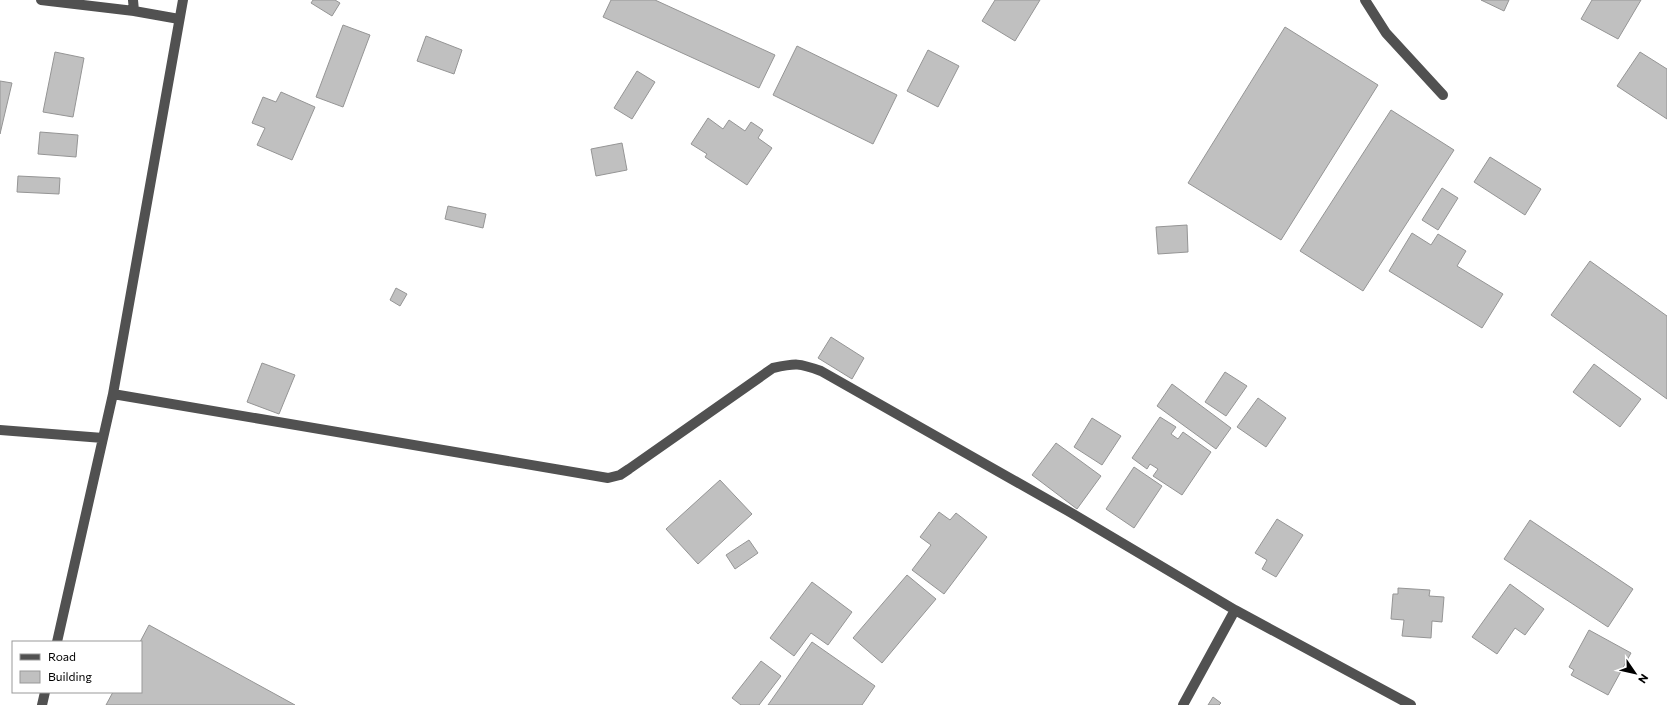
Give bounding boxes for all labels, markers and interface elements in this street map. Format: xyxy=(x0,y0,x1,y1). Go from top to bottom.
legend xyxy=(12,641,142,693)
text: Road xyxy=(48,649,76,663)
north arrow xyxy=(1615,653,1655,693)
text: Building xyxy=(48,669,92,683)
text: N xyxy=(1636,672,1651,686)

